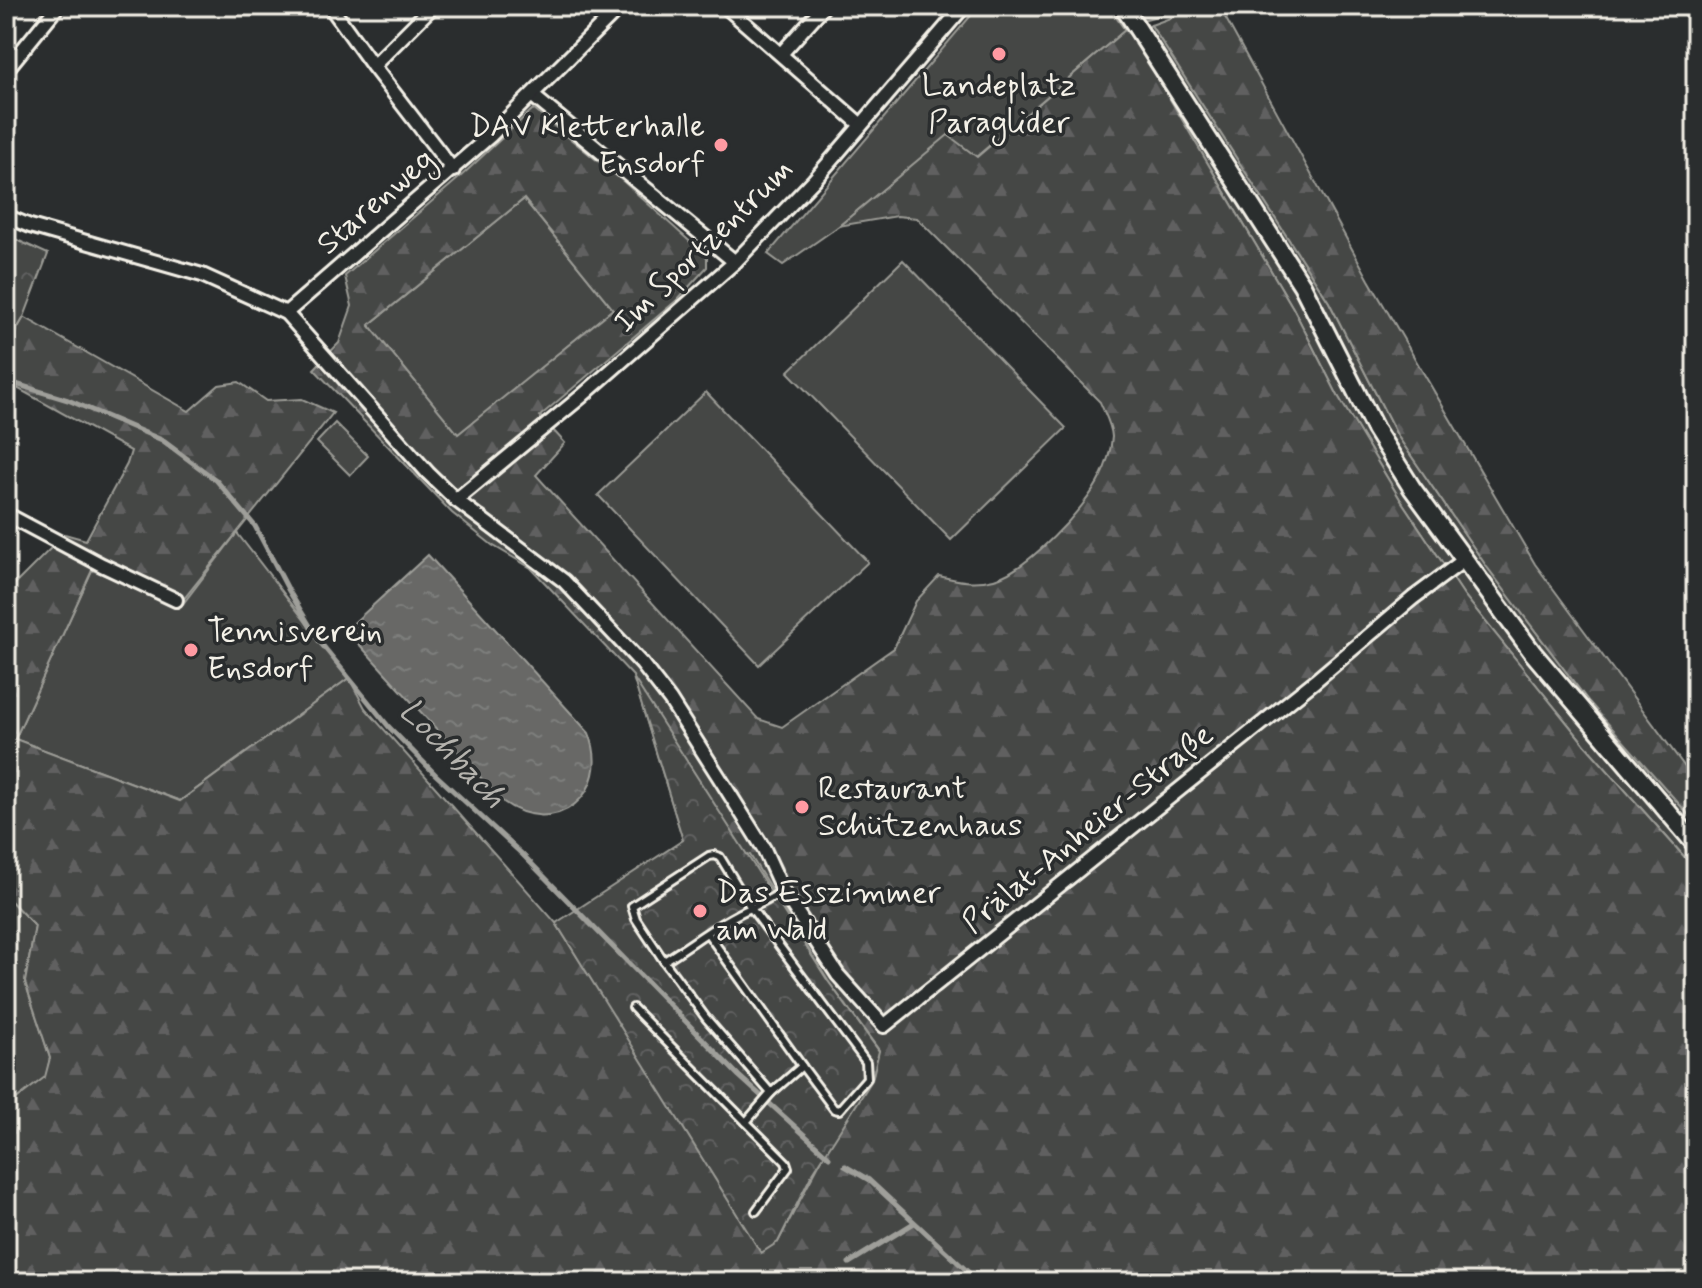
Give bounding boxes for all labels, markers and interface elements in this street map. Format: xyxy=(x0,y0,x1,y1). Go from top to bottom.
marker: Landeplatz Paraglider xyxy=(990,45,1008,63)
place label: Landeplatz Paraglider xyxy=(922,65,1076,146)
place label: DAV Kletterhalle Ensdorf xyxy=(469,106,705,185)
marker: DAV Kletterhalle Ensdorf xyxy=(712,136,730,154)
street label: Starenweg xyxy=(308,139,445,266)
street label: Im Sportzentrum xyxy=(605,149,803,343)
place label: Tennisverein Ensdorf xyxy=(207,611,382,690)
marker: Tennisverein Ensdorf xyxy=(182,641,200,659)
water label: Lochbach xyxy=(388,689,516,819)
street label: Prälat-Anheier-Straße xyxy=(954,715,1222,943)
place label: Restaurant Schützenhaus xyxy=(818,768,1022,847)
marker: Restaurant Schützenhaus xyxy=(793,798,811,816)
place label: Das Esszimmer am Wald xyxy=(716,872,941,951)
marker: Das Esszimmer am Wald xyxy=(691,902,709,920)

